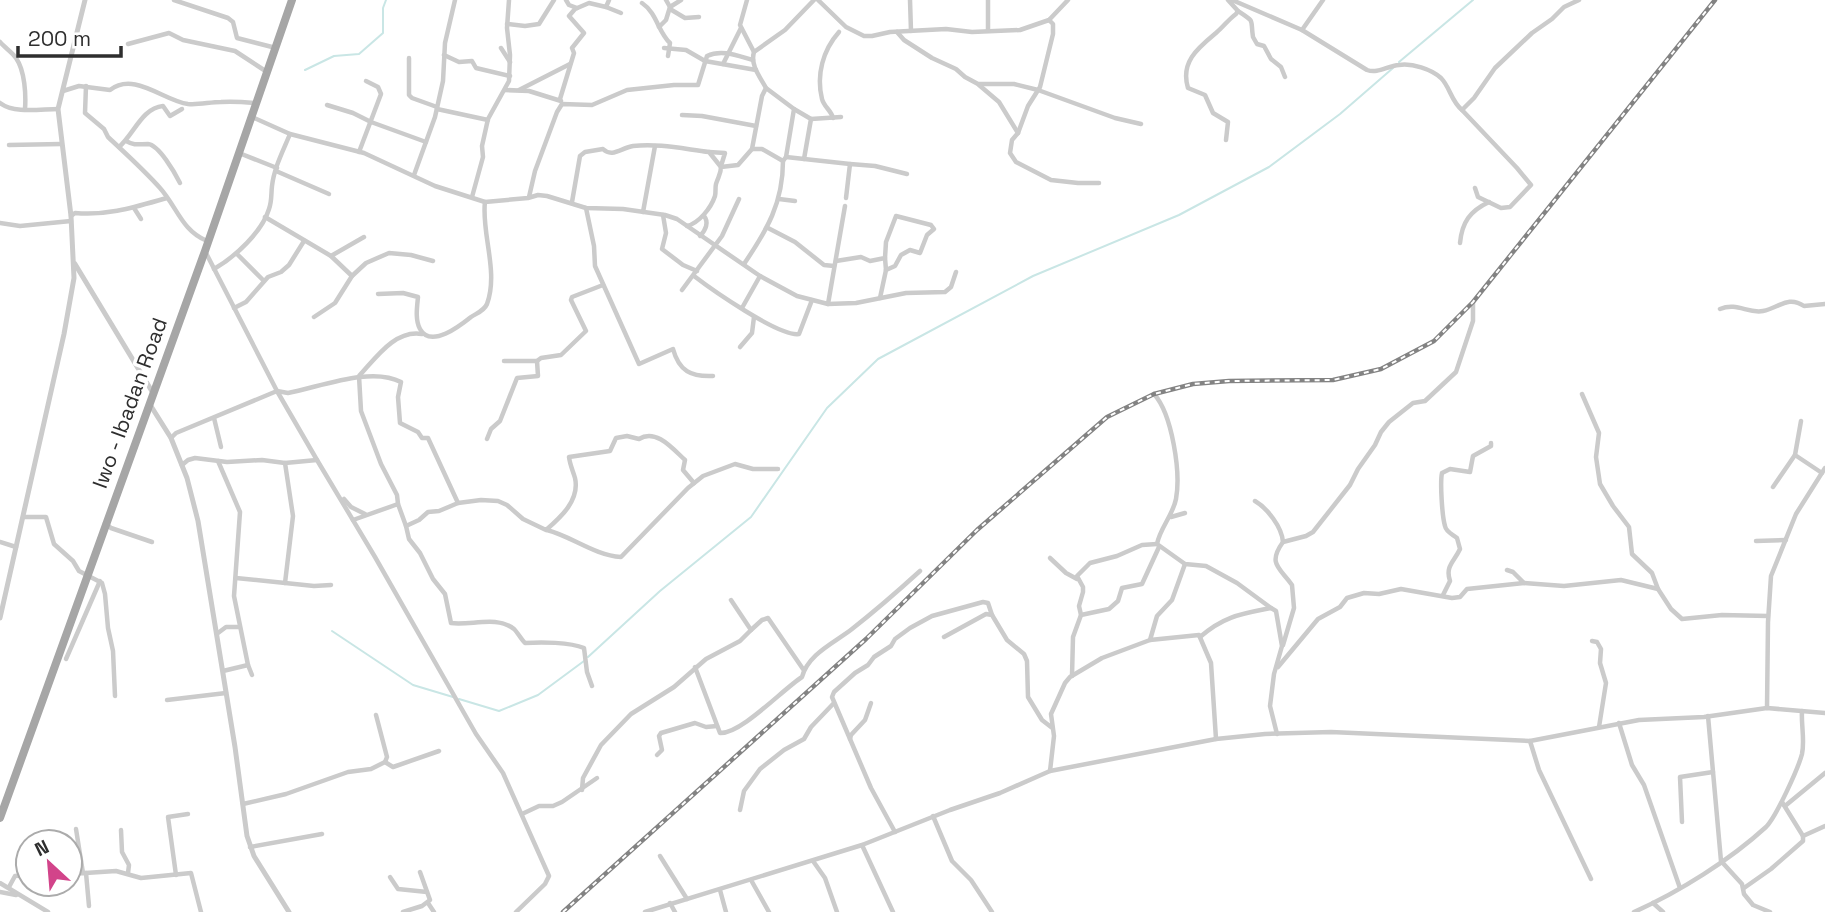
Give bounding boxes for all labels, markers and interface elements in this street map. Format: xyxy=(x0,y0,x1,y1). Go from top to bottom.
scale bar xyxy=(18,14,121,58)
text: 200 m xyxy=(28,25,91,52)
street label: Iwo - Ibadan Road xyxy=(86,314,173,492)
north arrow xyxy=(14,828,84,898)
text: N xyxy=(31,834,53,862)

